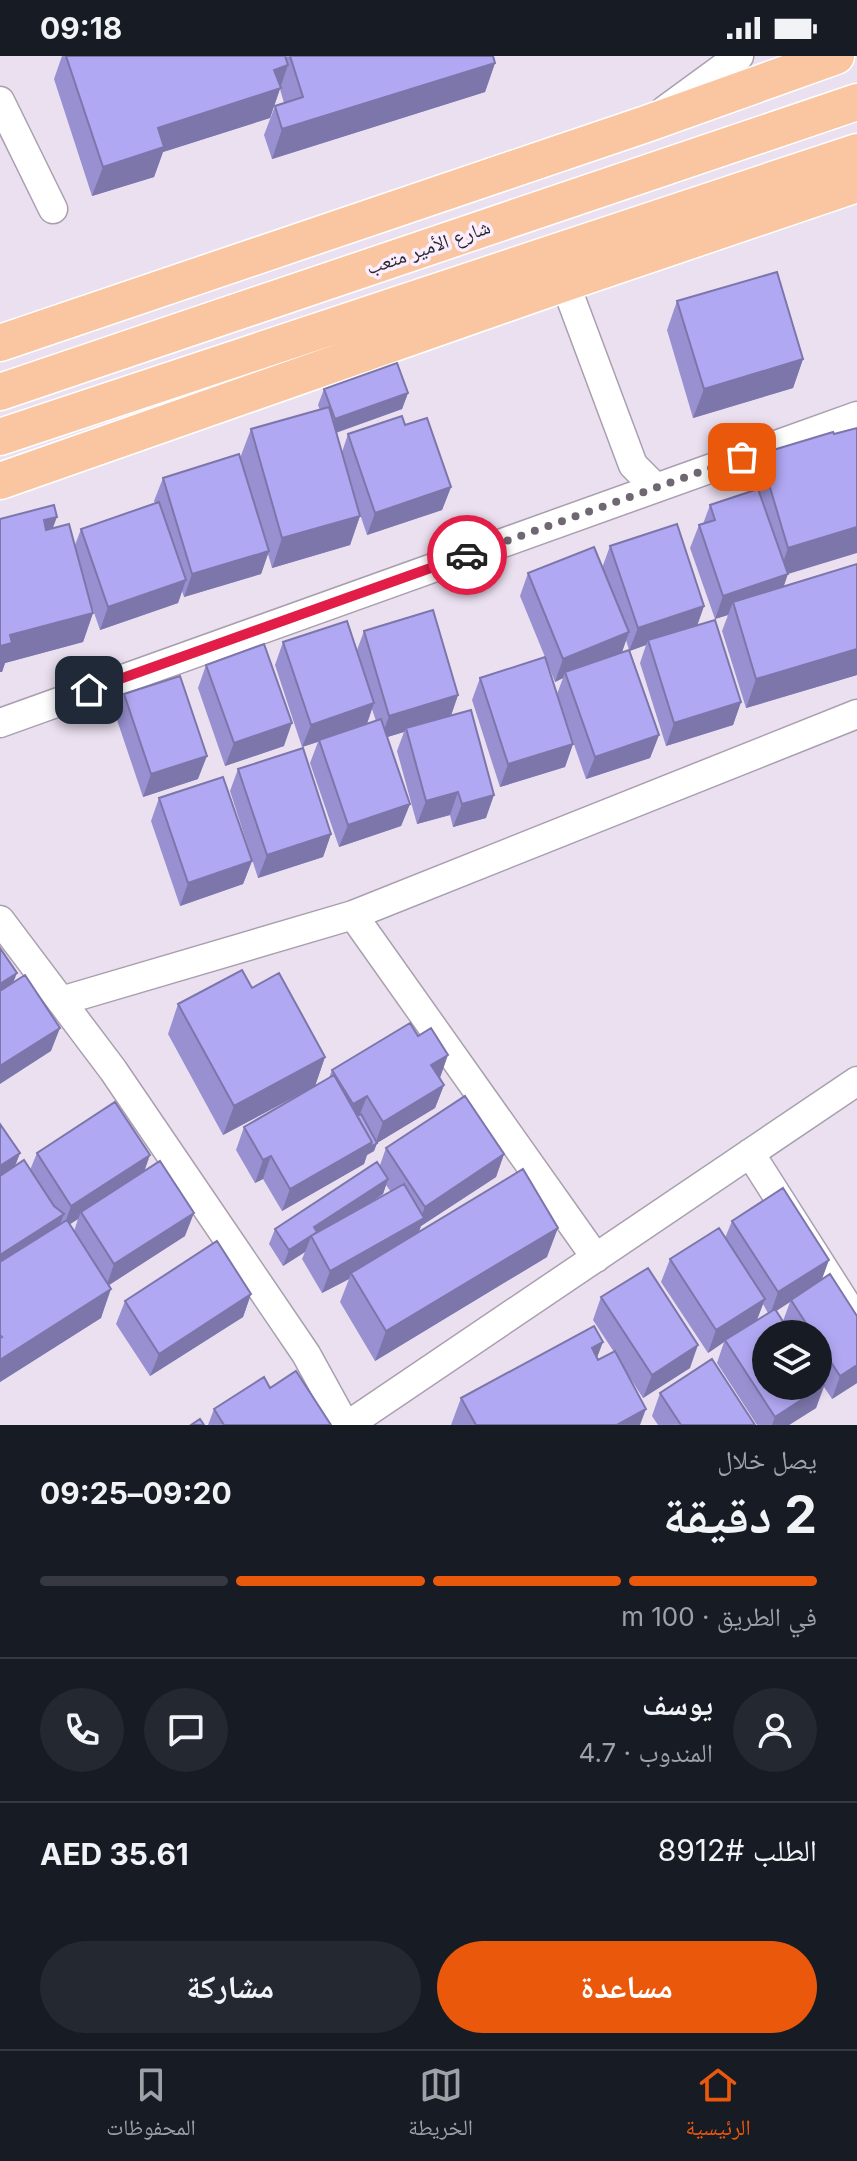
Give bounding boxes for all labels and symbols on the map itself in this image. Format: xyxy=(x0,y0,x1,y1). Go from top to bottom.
street label: شارع الأمير متعب xyxy=(363,215,494,280)
pin xyxy=(708,423,776,491)
courier xyxy=(427,515,507,595)
pin xyxy=(55,656,123,724)

